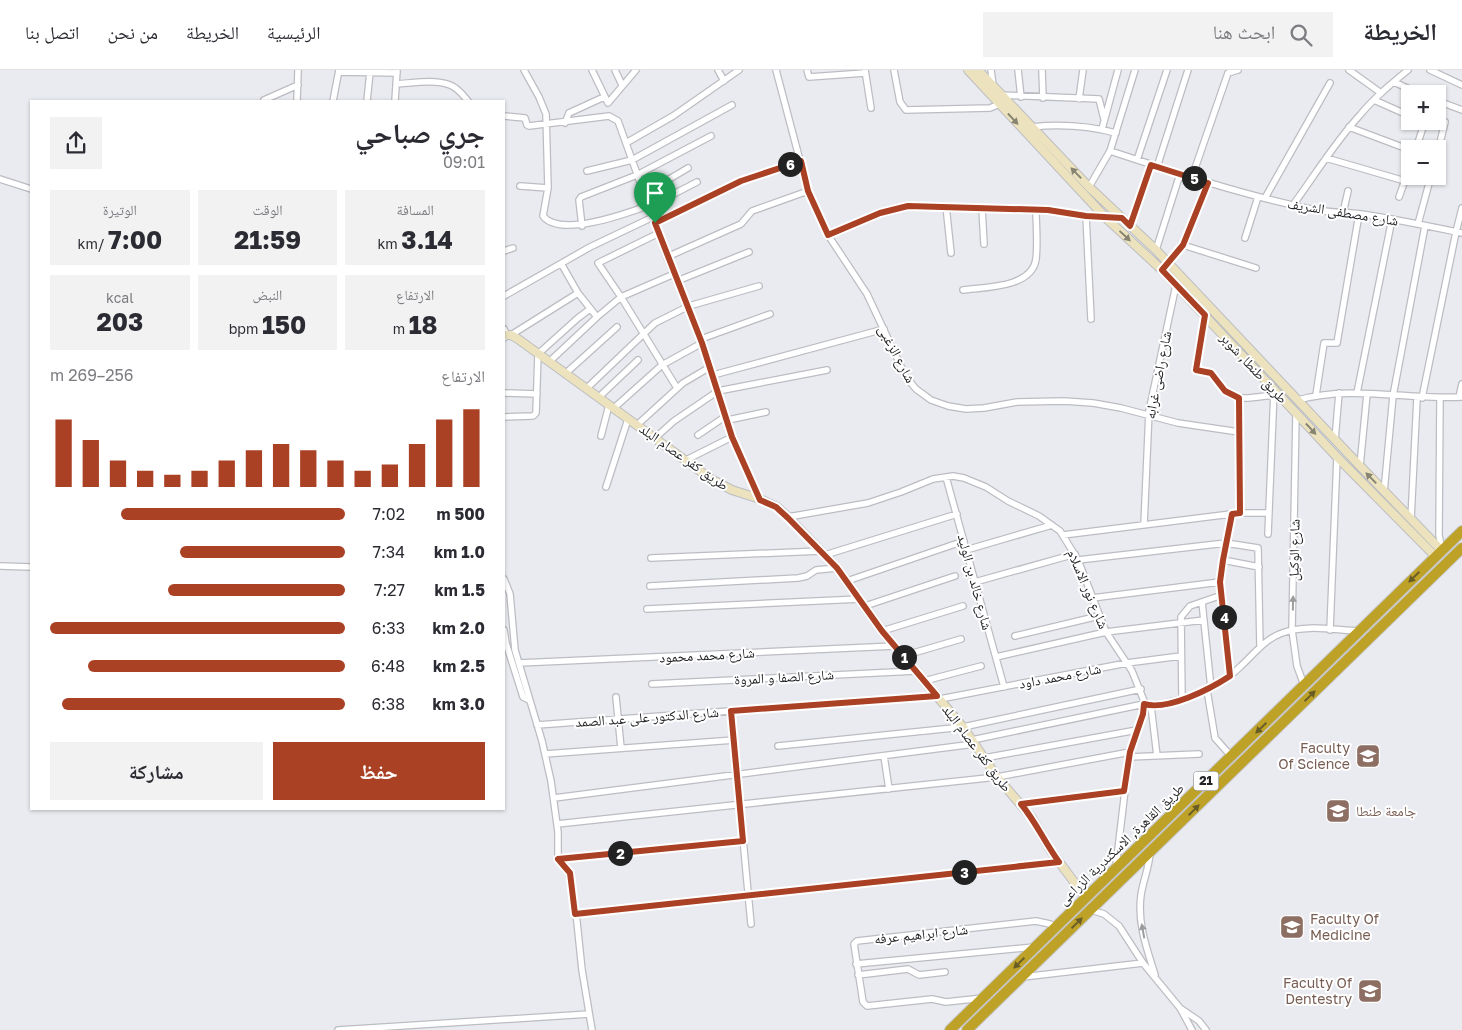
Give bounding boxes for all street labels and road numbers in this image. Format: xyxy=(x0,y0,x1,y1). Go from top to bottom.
street label: شارع مصطفى الشريف xyxy=(1286,194,1400,231)
street label: شارع الزغبى xyxy=(873,322,920,386)
street label: طريق طنطا, شوبر xyxy=(1215,328,1292,408)
street label: شارع راضى غرابه xyxy=(1141,329,1176,421)
street label: طريق كفر عصام البلد xyxy=(635,420,732,495)
street label: شارع الوكيل xyxy=(1284,519,1305,581)
street label: شارع خالد بن الوليد xyxy=(953,532,996,632)
street label: شارع نور الاسلام xyxy=(1062,547,1113,632)
street label: شارع محمد محمود xyxy=(659,644,755,667)
street label: شارع محمد داود xyxy=(1017,659,1103,694)
street label: شارع الصفا و المروة xyxy=(734,665,834,690)
street label: طريق كفر عصام البلد xyxy=(937,701,1016,796)
street label: شارع الدكتور على عبد الصمد xyxy=(575,703,719,732)
road number: 21 xyxy=(1194,771,1218,790)
street label: طريق القاهرة, الاسكندرية الزراعى xyxy=(1054,779,1188,910)
street label: شارع ابراهيم عرفه xyxy=(873,920,969,949)

